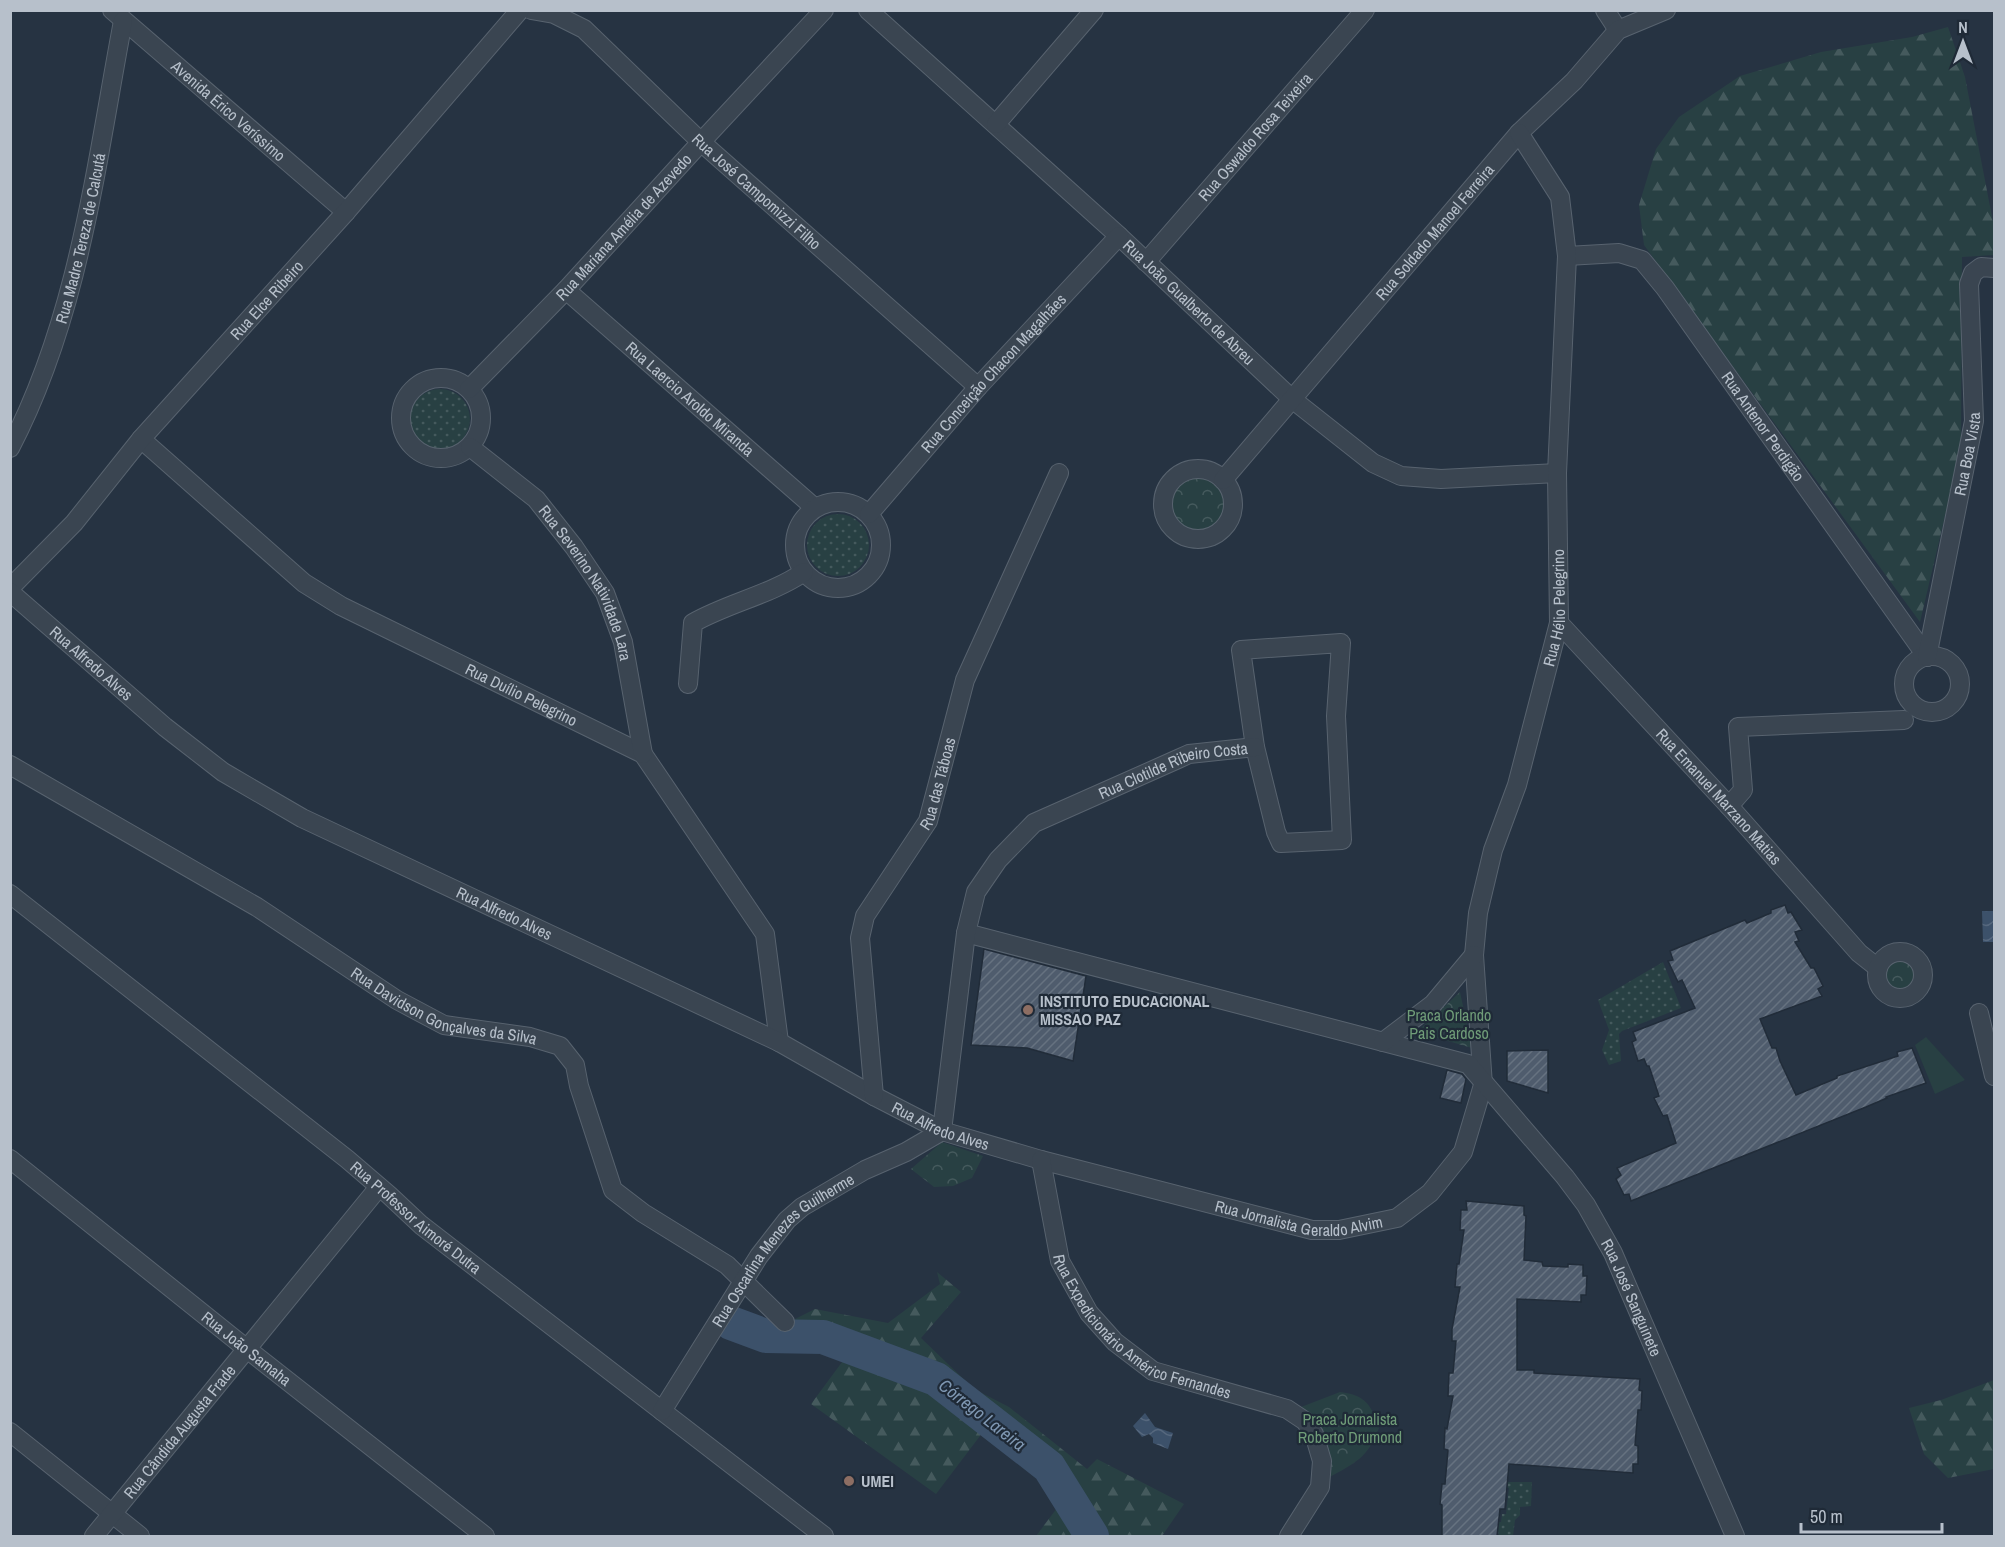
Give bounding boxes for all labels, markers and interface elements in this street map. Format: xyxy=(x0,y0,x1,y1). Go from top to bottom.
north arrow xyxy=(1933,12,1993,72)
text: N xyxy=(1958,16,1968,38)
street label: Avenida Érico Veríssimo xyxy=(166,55,290,166)
street label: Rua Oswaldo Rosa Teixeira xyxy=(1193,67,1317,206)
street label: Rua José Campomizzi Filho xyxy=(687,128,826,254)
street label: Rua Mariana Amélia de Azevedo xyxy=(551,149,696,305)
street label: Rua Madre Tereza de Calcutá xyxy=(50,151,110,326)
street label: Rua Soldado Manoel Ferreira xyxy=(1370,159,1499,305)
street label: Rua João Gualberto de Abreu xyxy=(1118,234,1260,370)
street label: Rua Elce Ribeiro xyxy=(225,255,308,344)
street label: Rua Conceição Chacon Magalhães xyxy=(916,289,1071,457)
street label: Rua Laercio Aroldo Miranda xyxy=(621,336,760,462)
street label: Rua Antenor Perdigão xyxy=(1717,367,1810,486)
street label: Rua Boa Vista xyxy=(1948,411,1985,498)
street label: Rua Severino Natividade Lara xyxy=(534,500,637,663)
street label: Rua Hélio Pelegrino xyxy=(1537,549,1570,669)
street label: Rua Alfredo Alves xyxy=(45,621,138,705)
street label: Rua Duílio Pelegrino xyxy=(462,658,581,731)
street label: Rua Emanuel Marzano Matias xyxy=(1651,723,1787,869)
street label: Rua das Táboas xyxy=(914,735,961,834)
street label: Rua Clotilde Ribeiro Costa xyxy=(1095,737,1249,804)
street label: Rua Alfredo Alves xyxy=(453,881,556,945)
street label: Rua Davidson Gonçalves da Silva xyxy=(347,962,540,1050)
place label: INSTITUTO EDUCACIONAL MISSAO PAZ xyxy=(1040,990,1210,1030)
marker: INSTITUTO EDUCACIONAL MISSAO PAZ xyxy=(1021,1003,1035,1017)
park label: Praca Orlando Pais Cardoso xyxy=(1407,1004,1491,1044)
street label: Rua Alfredo Alves xyxy=(888,1096,992,1155)
street label: Rua Professor Aimoré Dutra xyxy=(346,1156,487,1279)
street label: Rua Oscarlina Menezes Guilherme xyxy=(706,1168,858,1331)
street label: Rua Jornalista Geraldo Alvim xyxy=(1213,1194,1385,1241)
street label: Rua José Sanguinete xyxy=(1596,1235,1667,1360)
street label: Rua Expedicionário Américo Fernandes xyxy=(1048,1252,1234,1404)
street label: Rua João Samaha xyxy=(197,1306,297,1391)
street label: Rua Cândida Augusta Frade xyxy=(118,1360,241,1503)
water label: Córrego Lareira xyxy=(934,1373,1031,1457)
park label: Praca Jornalista Roberto Drumond xyxy=(1298,1408,1402,1448)
place label: UMEI xyxy=(861,1470,894,1492)
marker: UMEI xyxy=(842,1474,856,1488)
scale bar xyxy=(1801,1496,1942,1534)
text: 50 m xyxy=(1810,1504,1843,1529)

